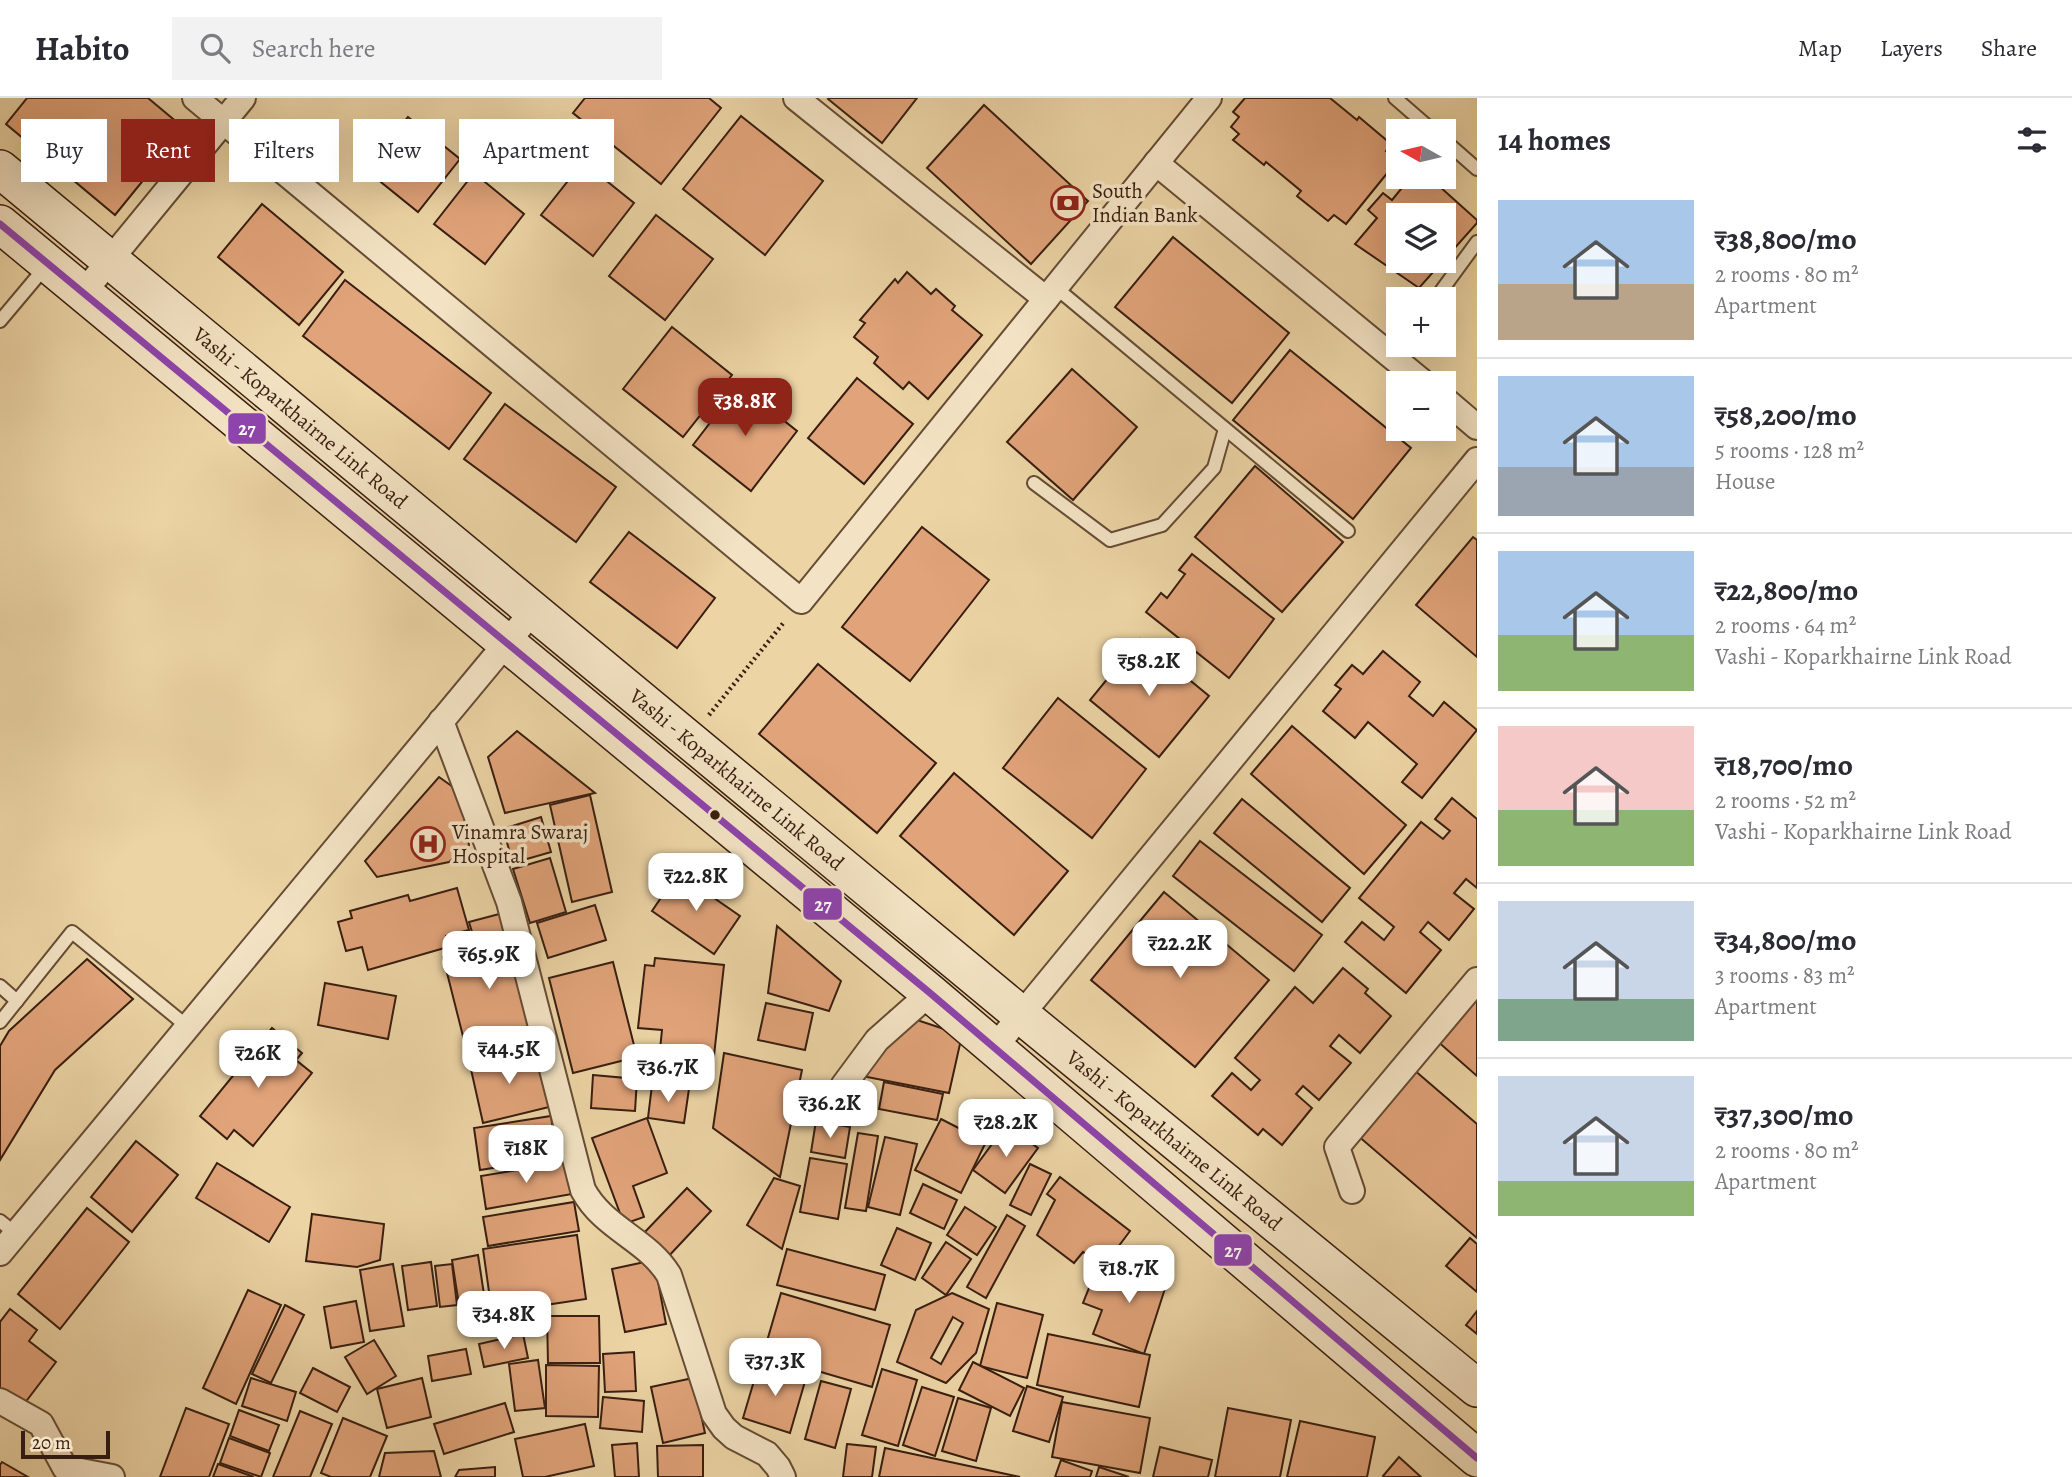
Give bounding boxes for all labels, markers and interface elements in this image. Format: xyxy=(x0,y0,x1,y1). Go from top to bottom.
search box xyxy=(172,17,662,80)
text: Habito xyxy=(35,26,130,71)
icon: search xyxy=(196,29,234,67)
text: Search here xyxy=(252,31,375,66)
text: Map xyxy=(1798,32,1842,64)
text: Layers xyxy=(1880,32,1943,64)
text: Share xyxy=(1981,32,2037,64)
chip: Buy xyxy=(21,119,107,182)
chip: Rent xyxy=(121,119,215,182)
chip: Filters xyxy=(229,119,339,182)
chip: New xyxy=(353,119,445,182)
chip: Apartment xyxy=(459,119,614,182)
north arrow xyxy=(1386,119,1456,189)
map controls xyxy=(1386,119,1456,441)
text: 14 homes xyxy=(1498,120,1611,160)
icon: filters xyxy=(2013,121,2051,159)
place label: South Indian Bank xyxy=(1092,177,1198,229)
bank icon: South Indian Bank xyxy=(1049,184,1087,222)
button: layers xyxy=(1386,203,1456,273)
text: ₹38,800/mo xyxy=(1715,219,1857,259)
icon: home xyxy=(1554,228,1638,312)
text: 2 rooms · 80 m² xyxy=(1715,259,1859,290)
button: + xyxy=(1386,287,1456,357)
text: Apartment xyxy=(1715,290,1817,321)
street label: Vashi - Koparkhairne Link Road xyxy=(186,320,414,516)
button: − xyxy=(1386,371,1456,441)
pin: ₹38.8K xyxy=(688,378,802,438)
text: ₹38.8K xyxy=(714,385,776,416)
text: ₹58,200/mo xyxy=(1715,395,1857,435)
icon: home xyxy=(1554,404,1638,488)
line badge: 27 xyxy=(227,412,267,445)
text: 27 xyxy=(238,416,257,442)
text: 5 rooms · 128 m² xyxy=(1715,435,1864,466)
text: House xyxy=(1715,466,1775,497)
text: ₹22,800/mo xyxy=(1715,570,1858,610)
icon: home xyxy=(1554,579,1638,663)
text: 2 rooms · 64 m² xyxy=(1715,610,1856,641)
pin: ₹58.2K xyxy=(1092,638,1206,698)
text: Vashi - Koparkhairne Link Road xyxy=(1715,641,2012,672)
text: ₹58.2K xyxy=(1118,645,1180,676)
street label: Vashi - Koparkhairne Link Road xyxy=(623,682,851,877)
text: ₹18,700/mo xyxy=(1715,745,1853,785)
icon: home xyxy=(1554,754,1638,838)
text: 2 rooms · 52 m² xyxy=(1715,785,1856,816)
unlabelled marker xyxy=(708,808,722,822)
text: Vashi - Koparkhairne Link Road xyxy=(1715,816,2012,847)
place label: Vinamra Swaraj Hospital xyxy=(451,818,588,870)
hospital icon: Vinamra Swaraj Hospital xyxy=(409,825,447,863)
pin: ₹22.8K xyxy=(639,854,753,913)
text: ₹22.8K xyxy=(664,860,728,891)
line badge: 27 xyxy=(802,887,843,921)
text: 27 xyxy=(814,892,833,918)
pin: ₹22.2K xyxy=(1123,920,1237,980)
text: ₹34,800/mo xyxy=(1715,920,1856,960)
text: ₹22.2K xyxy=(1148,927,1212,958)
icon: home xyxy=(1554,929,1638,1013)
pin: ₹65.9K xyxy=(432,932,546,991)
text: ₹65.9K xyxy=(458,938,520,969)
text: 3 rooms · 83 m² xyxy=(1715,960,1855,991)
text: Apartment xyxy=(1715,991,1817,1022)
pin: ₹44.5K xyxy=(452,1026,566,1086)
pin: ₹26K xyxy=(217,1030,299,1090)
text: ₹44.5K xyxy=(478,1033,540,1064)
text: ₹26K xyxy=(235,1037,281,1068)
street label: Vashi - Koparkhairne Link Road xyxy=(1060,1043,1289,1237)
pin: ₹36.7K xyxy=(611,1044,725,1104)
text: ₹36.7K xyxy=(638,1051,698,1082)
pin: ₹36.2K xyxy=(773,1080,887,1140)
text: ₹36.2K xyxy=(799,1087,861,1118)
text: ₹37,300/mo xyxy=(1715,1095,1854,1135)
pin: ₹28.2K xyxy=(949,1100,1063,1159)
icon: home xyxy=(1554,1104,1638,1188)
text: ₹28.2K xyxy=(974,1106,1038,1137)
pin: ₹18K xyxy=(485,1126,567,1185)
text: ₹18K xyxy=(505,1132,548,1163)
text: 2 rooms · 80 m² xyxy=(1715,1135,1859,1166)
text: Apartment xyxy=(1715,1166,1817,1197)
line badge: 27 xyxy=(1213,1233,1253,1267)
text: 27 xyxy=(1224,1238,1243,1264)
pin: ₹18.7K xyxy=(1072,1246,1186,1305)
text: ₹18.7K xyxy=(1099,1252,1159,1283)
pin: ₹34.8K xyxy=(447,1292,561,1351)
text: ₹34.8K xyxy=(473,1298,535,1329)
pin: ₹37.3K xyxy=(718,1338,832,1398)
text: ₹37.3K xyxy=(745,1345,805,1376)
scale bar xyxy=(21,1428,110,1460)
text: 20 m xyxy=(32,1430,71,1456)

